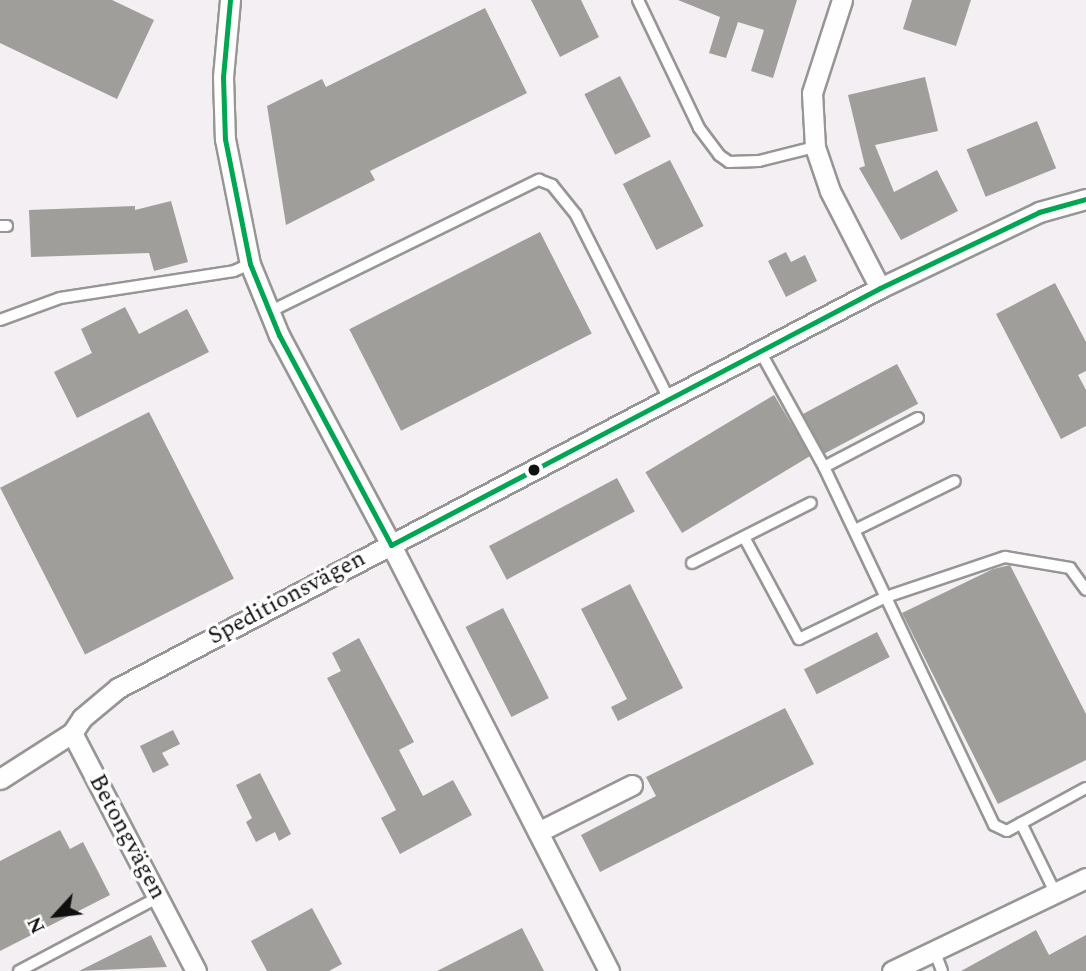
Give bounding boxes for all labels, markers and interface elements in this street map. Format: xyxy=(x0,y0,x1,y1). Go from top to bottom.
unlabelled marker xyxy=(527,463,541,477)
street label: Speditionsvägen xyxy=(203,544,371,652)
street label: Betongvägen xyxy=(82,769,172,905)
north arrow xyxy=(21,880,91,950)
text: N xyxy=(20,911,53,938)

